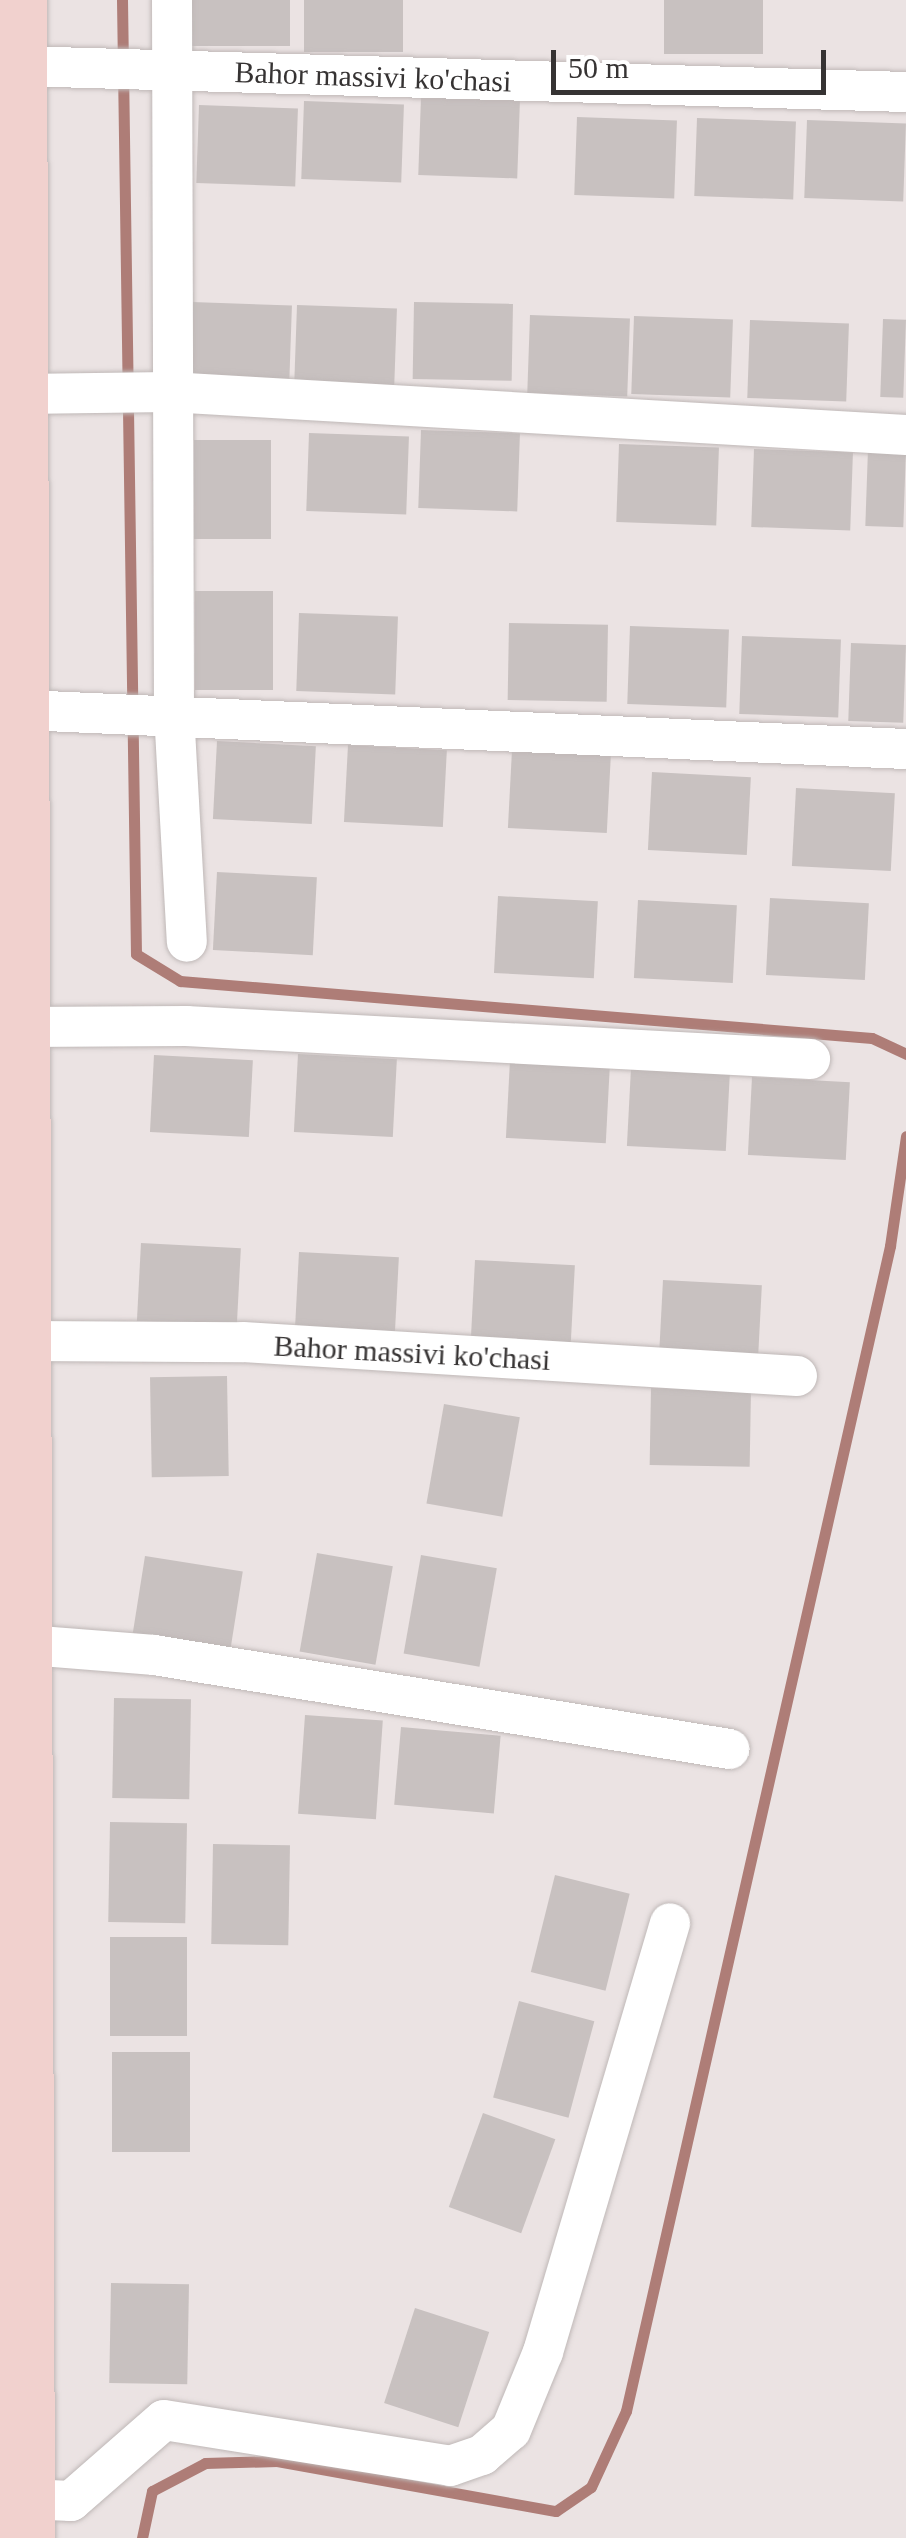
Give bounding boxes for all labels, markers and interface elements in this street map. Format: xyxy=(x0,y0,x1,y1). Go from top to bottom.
scale bar xyxy=(556,30,831,92)
text: 50 m xyxy=(568,51,629,84)
street label: Bahor massivi ko'chasi xyxy=(234,54,512,100)
street label: Bahor massivi ko'chasi xyxy=(273,1328,551,1378)

